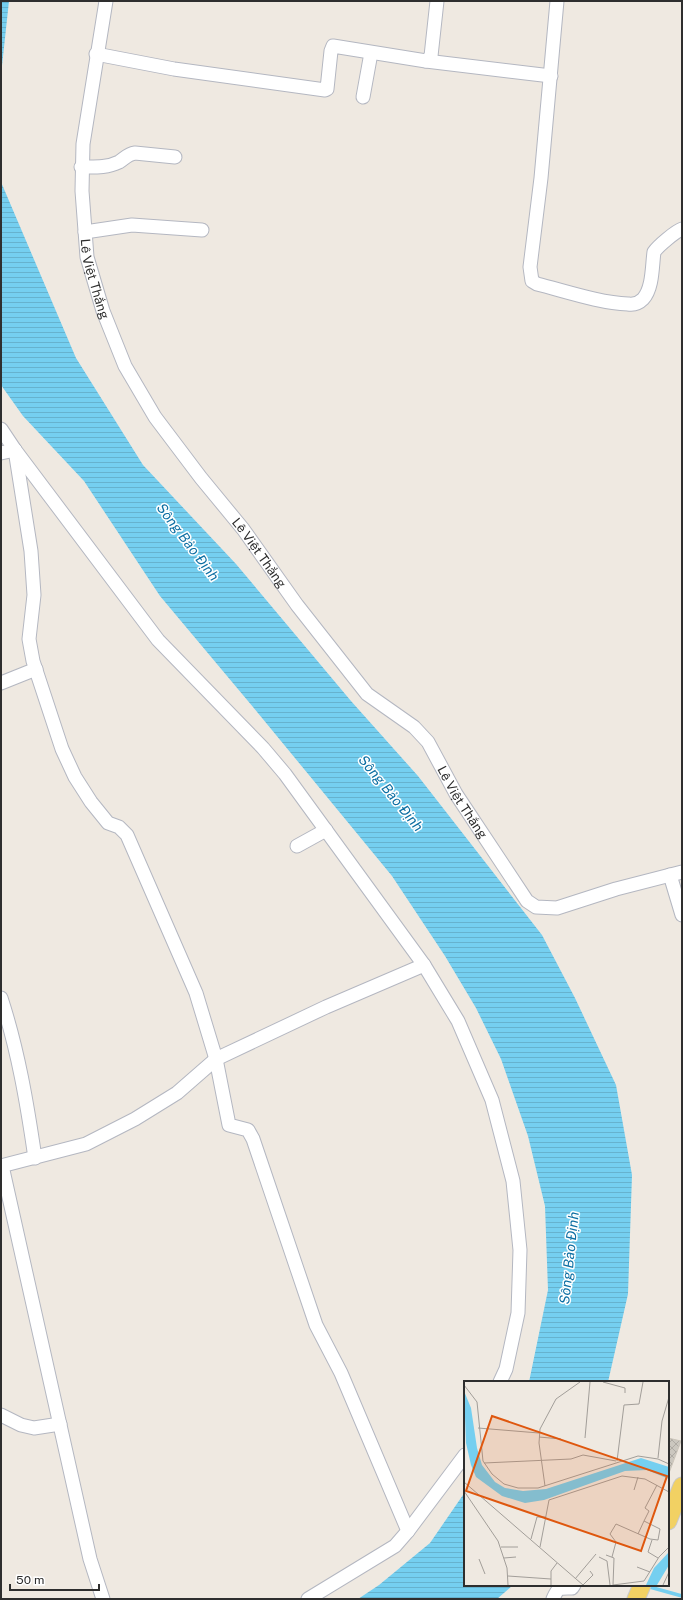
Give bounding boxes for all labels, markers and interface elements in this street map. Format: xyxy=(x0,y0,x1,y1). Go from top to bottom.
street label: Lê Việt Thắng xyxy=(78,238,112,321)
water label: Sông Bảo Định xyxy=(154,500,222,584)
street label: Lê Việt Thắng xyxy=(229,515,289,591)
water label: Sông Bảo Định xyxy=(356,752,427,834)
street label: Lê Việt Thắng xyxy=(434,763,490,841)
water label: Sông Bảo Định xyxy=(556,1211,582,1305)
inset map xyxy=(464,1381,669,1586)
scale bar xyxy=(10,1566,99,1592)
text: 50 m xyxy=(16,1573,44,1587)

